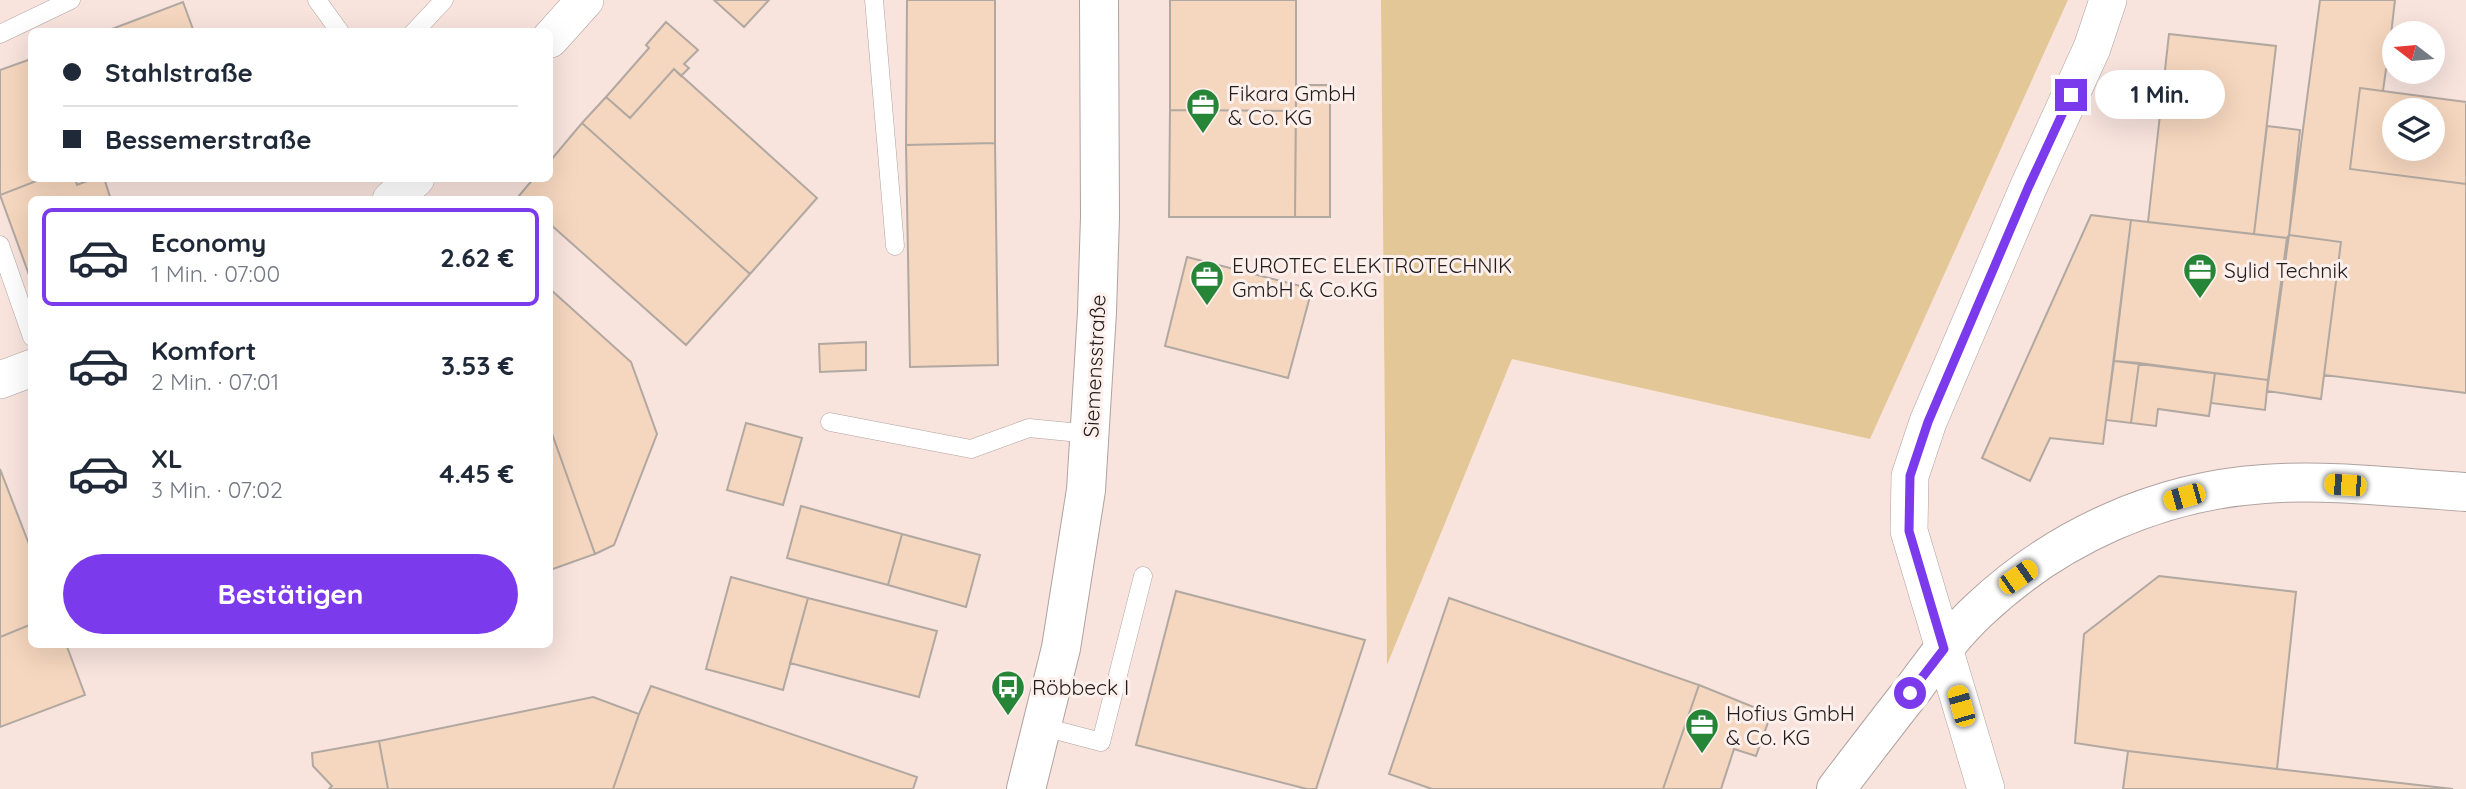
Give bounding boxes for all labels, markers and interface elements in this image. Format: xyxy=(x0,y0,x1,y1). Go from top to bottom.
north arrow xyxy=(2382,21,2445,84)
map controls xyxy=(2382,21,2445,161)
text: Stahlstraße xyxy=(105,56,253,89)
callout: 1 Min. xyxy=(2096,70,2225,119)
route end xyxy=(2055,79,2087,111)
place label: Fikara GmbH & Co. KG xyxy=(1228,80,1356,130)
text: 1 Min. xyxy=(2130,80,2190,109)
office icon: Fikara GmbH & Co. KG xyxy=(1184,86,1222,135)
button: layers xyxy=(2382,98,2445,161)
text: Bessemerstraße xyxy=(105,123,312,156)
icon: car xyxy=(67,226,130,289)
text: Economy xyxy=(151,226,266,259)
text: 2.62 € xyxy=(440,241,514,274)
office icon: Sylid Technik xyxy=(2181,251,2219,300)
place label: EUROTEC ELEKTROTECHNIK GmbH & Co.KG xyxy=(1232,252,1512,302)
place label: Sylid Technik xyxy=(2224,257,2348,283)
office icon: EUROTEC ELEKTROTECHNIK GmbH & Co.KG xyxy=(1188,258,1226,307)
text: 1 Min. · 07:00 xyxy=(151,259,280,288)
street label: Siemensstraße xyxy=(1077,294,1111,438)
icon: car xyxy=(67,334,130,397)
text: Komfort xyxy=(151,334,256,367)
text: 3.53 € xyxy=(441,349,514,382)
text: 2 Min. · 07:01 xyxy=(151,367,279,396)
icon: car xyxy=(67,442,130,505)
text: XL xyxy=(151,442,183,475)
text: 4.45 € xyxy=(439,457,514,490)
car xyxy=(2324,473,2367,497)
text: 3 Min. · 07:02 xyxy=(151,475,283,504)
car xyxy=(2161,481,2208,513)
button: Bestätigen xyxy=(63,554,518,634)
car xyxy=(1995,556,2042,598)
bus stop icon: Röbbeck I xyxy=(989,668,1027,717)
place label: Röbbeck I xyxy=(1032,674,1129,700)
route start xyxy=(1894,677,1926,709)
car xyxy=(1946,683,1977,729)
place label: Hofius GmbH & Co. KG xyxy=(1726,700,1855,750)
office icon: Hofius GmbH & Co. KG xyxy=(1683,706,1721,755)

